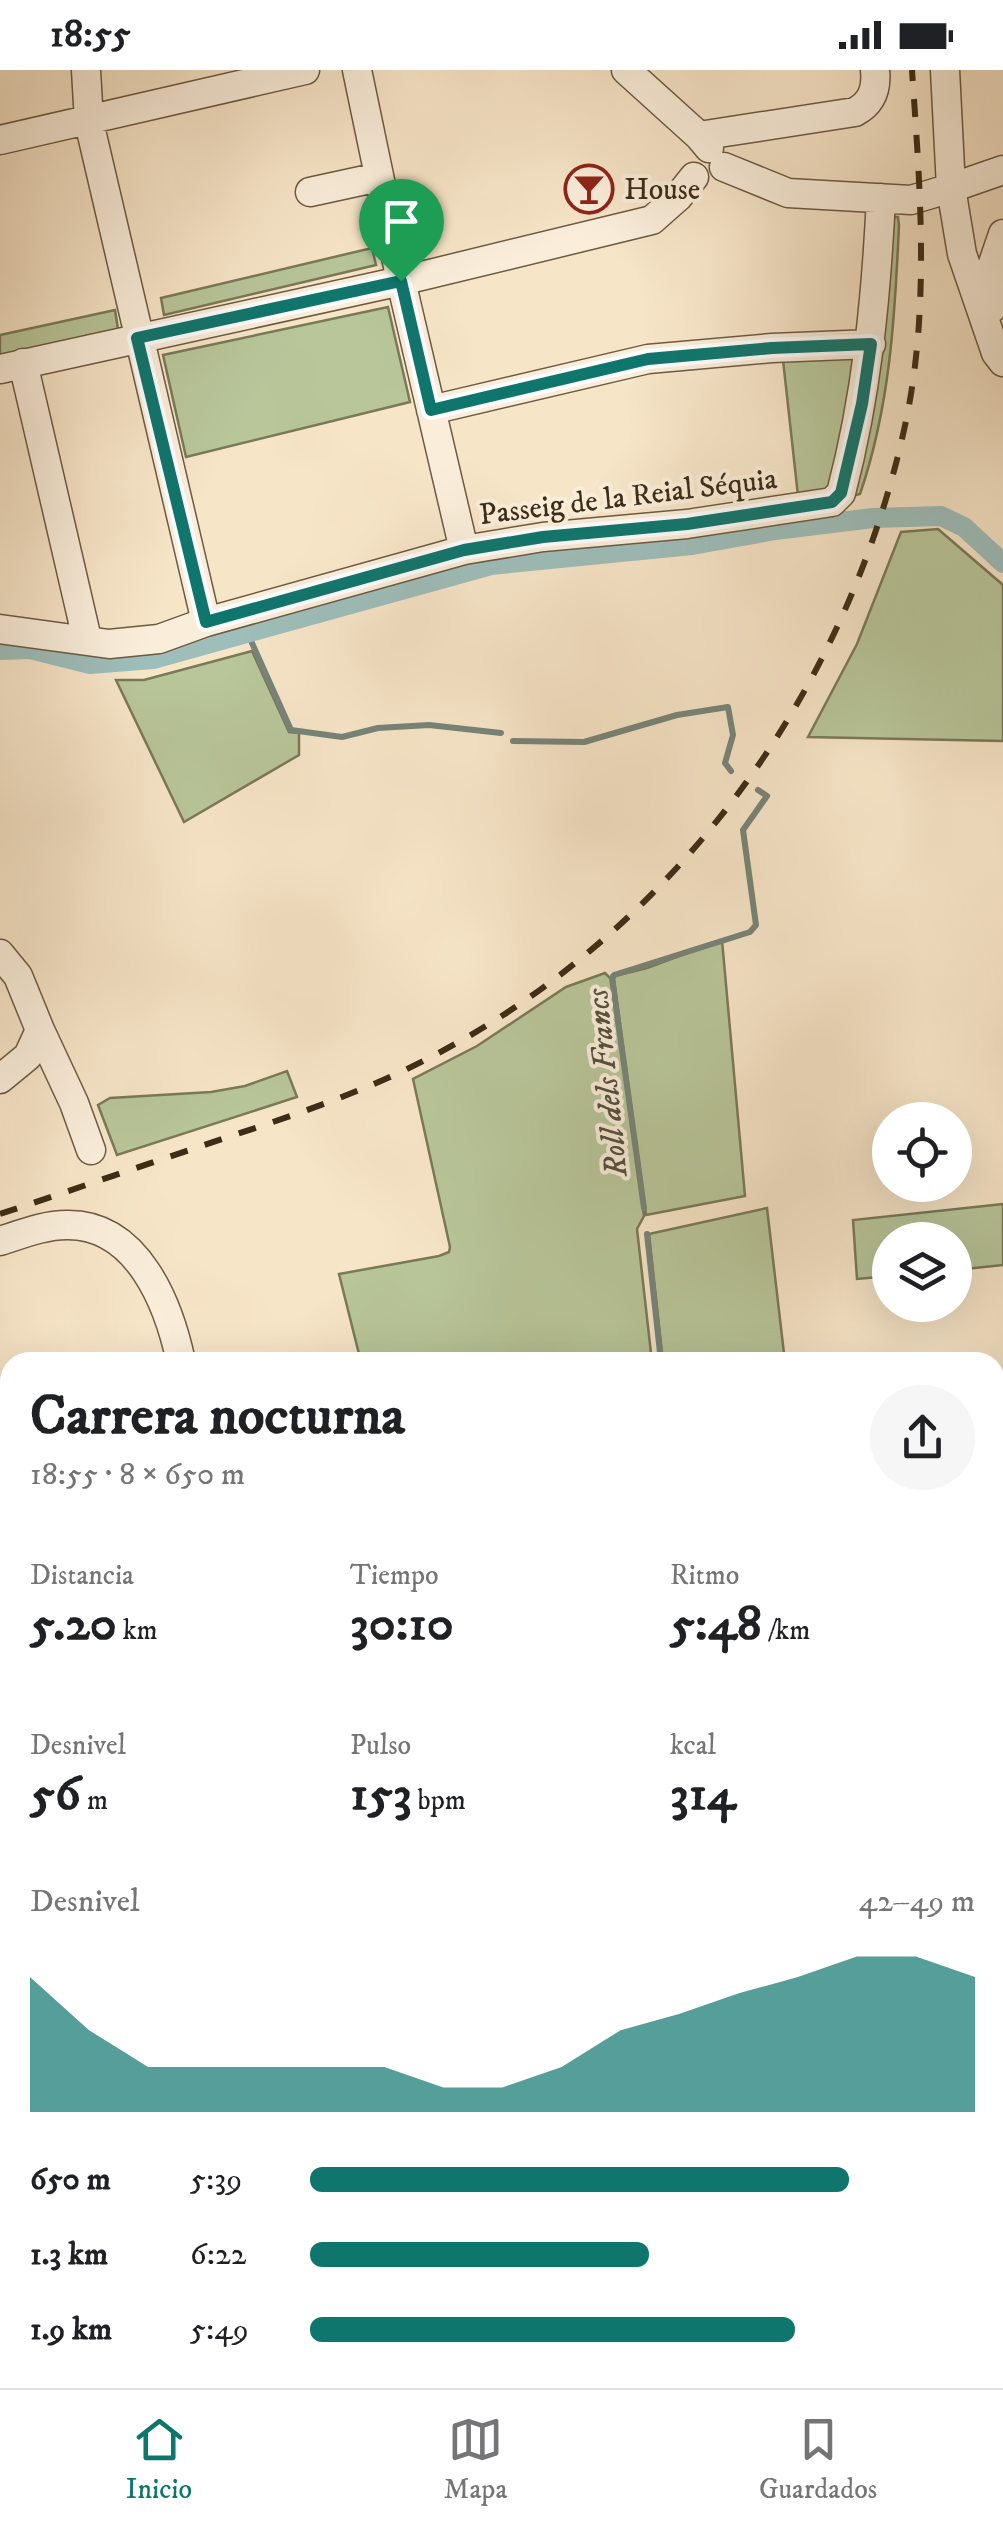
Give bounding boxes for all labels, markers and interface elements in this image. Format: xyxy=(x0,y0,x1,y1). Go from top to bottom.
text: 18:55 xyxy=(50,11,131,59)
bar icon: House xyxy=(563,163,615,215)
place label: House xyxy=(624,172,700,209)
pin xyxy=(359,179,444,282)
icon: arrive xyxy=(374,194,429,249)
street label: Passeig de la Reial Séquia xyxy=(477,461,779,534)
water label: Roll dels Francs xyxy=(578,985,638,1180)
map controls xyxy=(872,1102,972,1322)
button: locate xyxy=(872,1102,972,1202)
button: layers xyxy=(872,1222,972,1322)
text: Carrera nocturna xyxy=(30,1383,405,1452)
button: share xyxy=(870,1385,975,1490)
text: 18:55 · 8 × 650 m xyxy=(30,1455,245,1495)
text: Distancia xyxy=(30,1558,134,1593)
text: Tiempo xyxy=(350,1558,439,1593)
text: Ritmo xyxy=(670,1558,739,1593)
text: 5.20 xyxy=(30,1593,117,1656)
text: 30:10 xyxy=(350,1593,454,1656)
text: 5:48 xyxy=(670,1593,762,1656)
text: km xyxy=(117,1613,158,1648)
text: /km xyxy=(762,1613,810,1648)
text: Desnivel xyxy=(30,1728,126,1763)
text: Pulso xyxy=(350,1728,411,1763)
text: kcal xyxy=(670,1728,716,1763)
text: 56 xyxy=(30,1763,81,1826)
text: 153 xyxy=(350,1763,412,1826)
text: 314 xyxy=(670,1763,736,1826)
text: m xyxy=(81,1783,108,1818)
text: bpm xyxy=(412,1783,466,1818)
text: Desnivel xyxy=(30,1882,140,1922)
text: 42–49 m xyxy=(859,1882,975,1922)
text: 650 m xyxy=(30,2160,111,2200)
text: 5:39 xyxy=(190,2160,242,2200)
text: 1.3 km xyxy=(30,2235,108,2275)
text: 6:22 xyxy=(190,2235,246,2275)
text: 1.9 km xyxy=(30,2310,112,2350)
text: 5:49 xyxy=(190,2310,249,2350)
tab: Inicio xyxy=(126,2412,192,2507)
tab: Mapa xyxy=(444,2412,507,2507)
tab: Guardados xyxy=(759,2412,877,2507)

